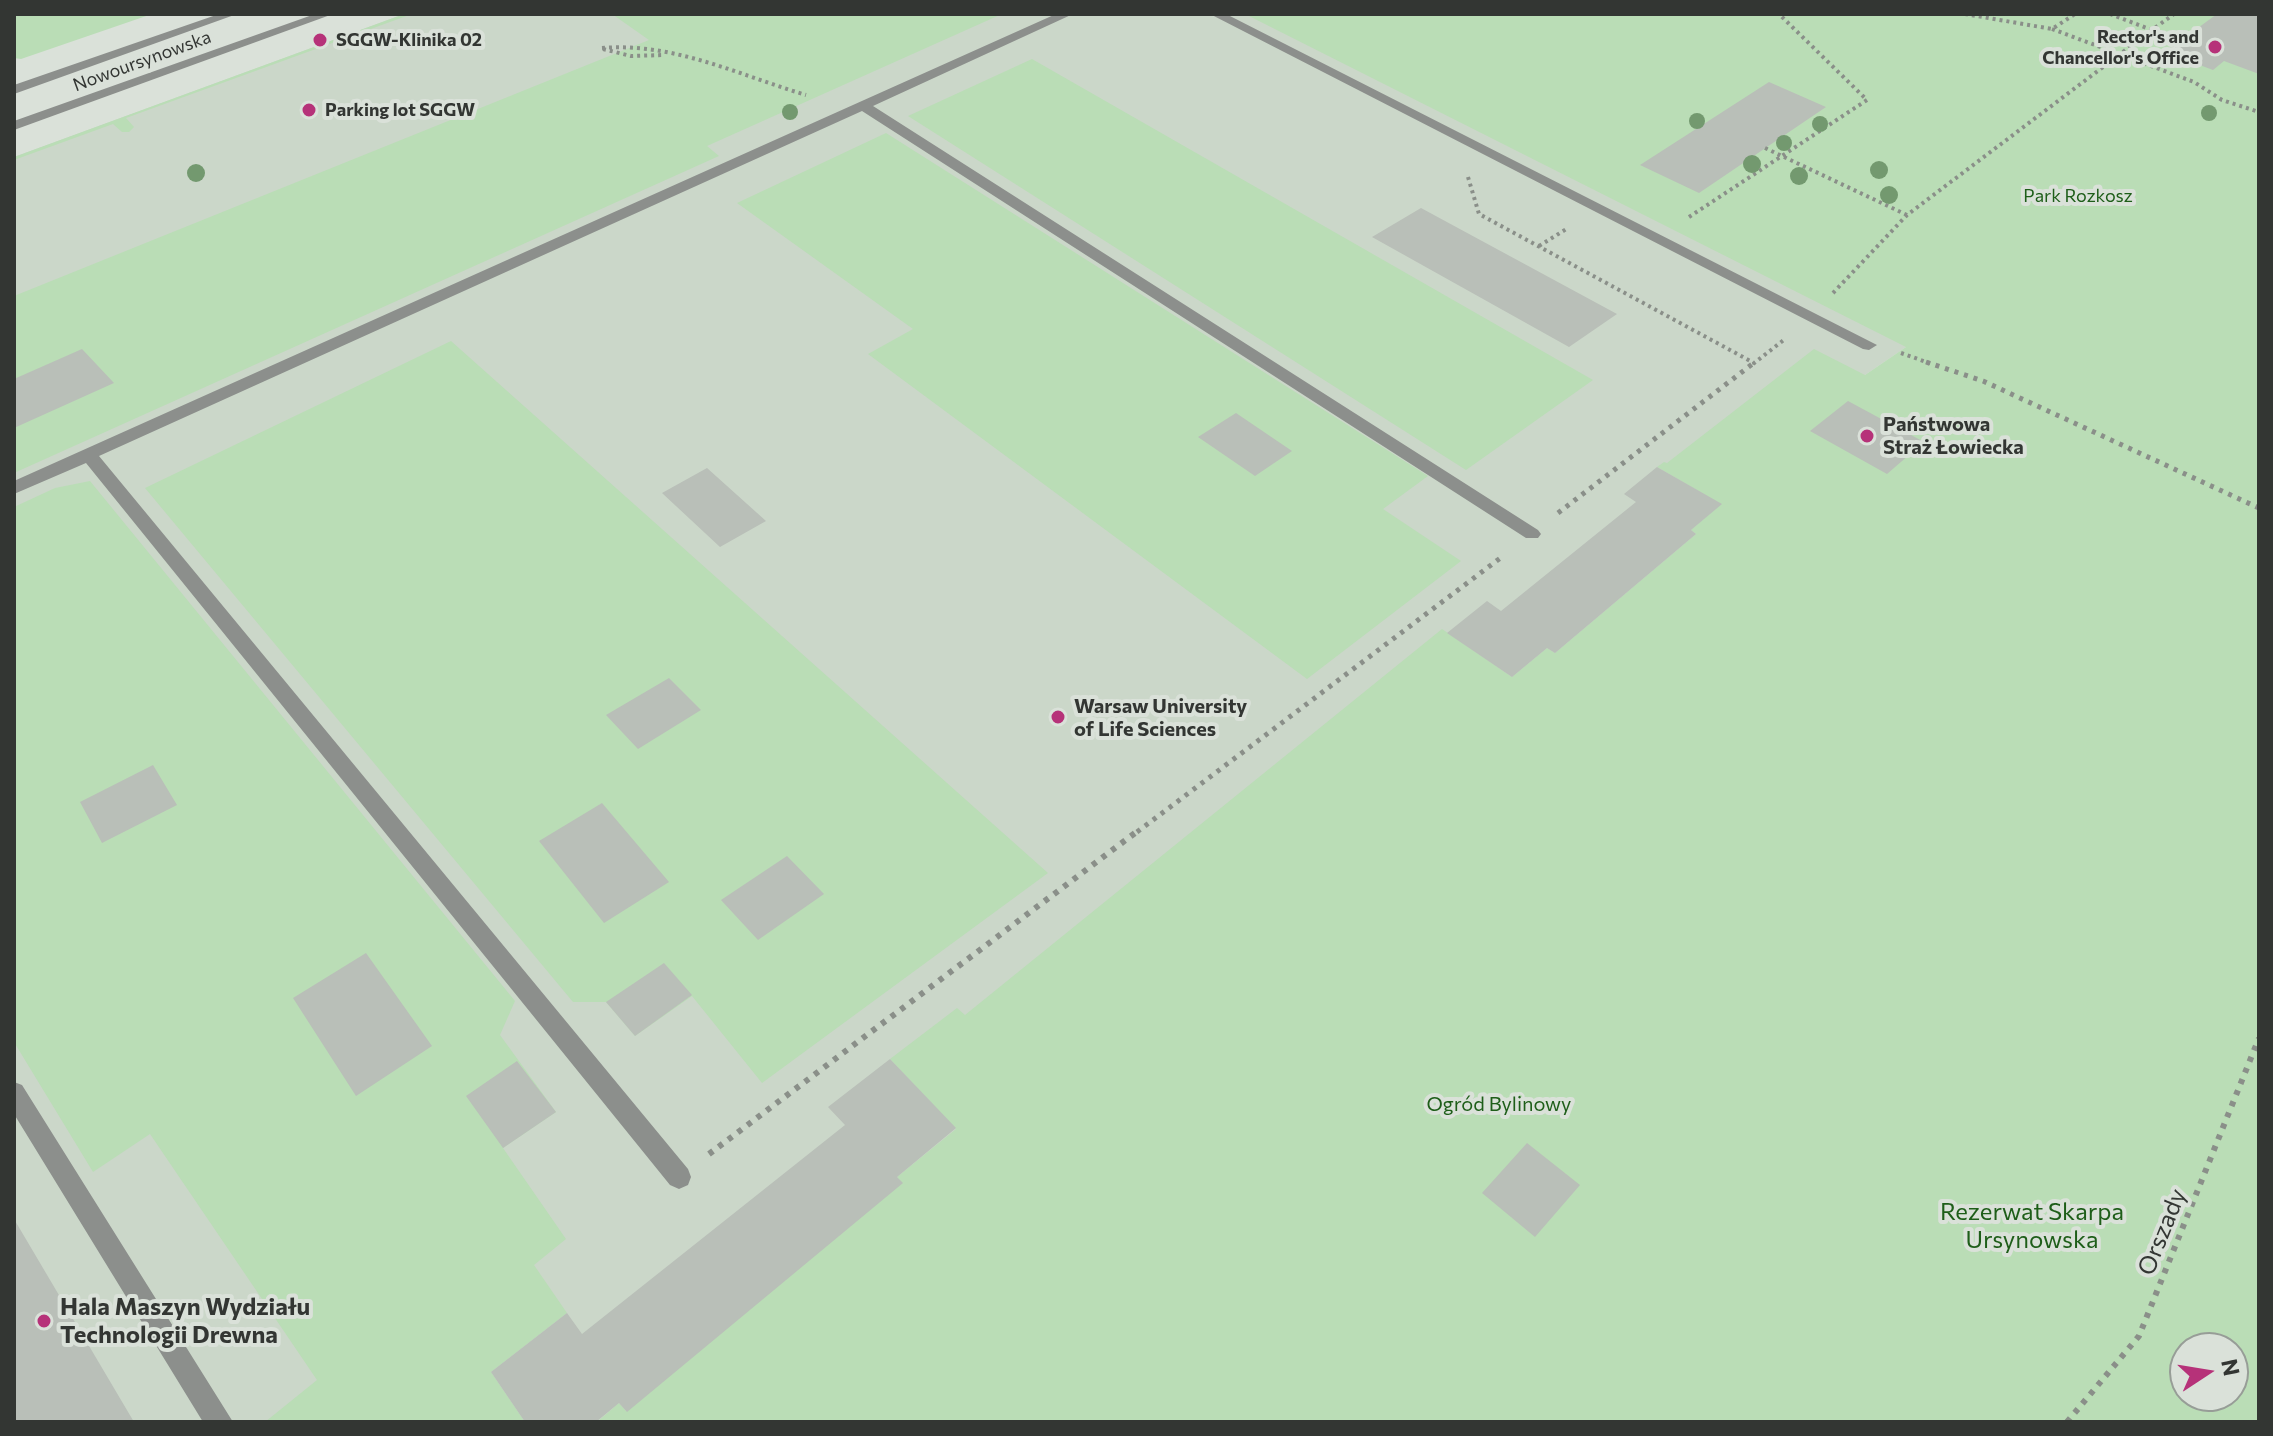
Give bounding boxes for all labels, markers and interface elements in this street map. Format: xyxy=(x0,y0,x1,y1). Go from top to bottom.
street label: Nowoursynowska xyxy=(70,26,214,96)
place label: Rector's and Chancellor's Office xyxy=(2042,26,2199,68)
place label: SGGW-Klinika 02 xyxy=(336,29,482,51)
marker: SGGW-Klinika 02 xyxy=(311,31,329,49)
marker: Rector's and Chancellor's Office xyxy=(2206,38,2224,56)
place label: Parking lot SGGW xyxy=(325,99,475,121)
marker: Parking lot SGGW xyxy=(300,101,318,119)
park label: Park Rozkosz xyxy=(2023,185,2133,207)
place label: Państwowa Straż Łowiecka xyxy=(1883,412,2024,459)
marker: Państwowa Straż Łowiecka xyxy=(1858,427,1876,445)
place label: Warsaw University of Life Sciences xyxy=(1074,694,1247,741)
marker: Warsaw University of Life Sciences xyxy=(1049,708,1067,726)
park label: Ogród Bylinowy xyxy=(1427,1092,1571,1116)
street label: Orszady xyxy=(2132,1185,2192,1279)
park label: Rezerwat Skarpa Ursynowska xyxy=(1940,1198,2124,1254)
place label: Hala Maszyn Wydziału Technologii Drewna xyxy=(60,1293,310,1349)
marker: Hala Maszyn Wydziału Technologii Drewna xyxy=(35,1312,53,1330)
north arrow xyxy=(2169,1332,2249,1412)
text: N xyxy=(2216,1356,2246,1378)

